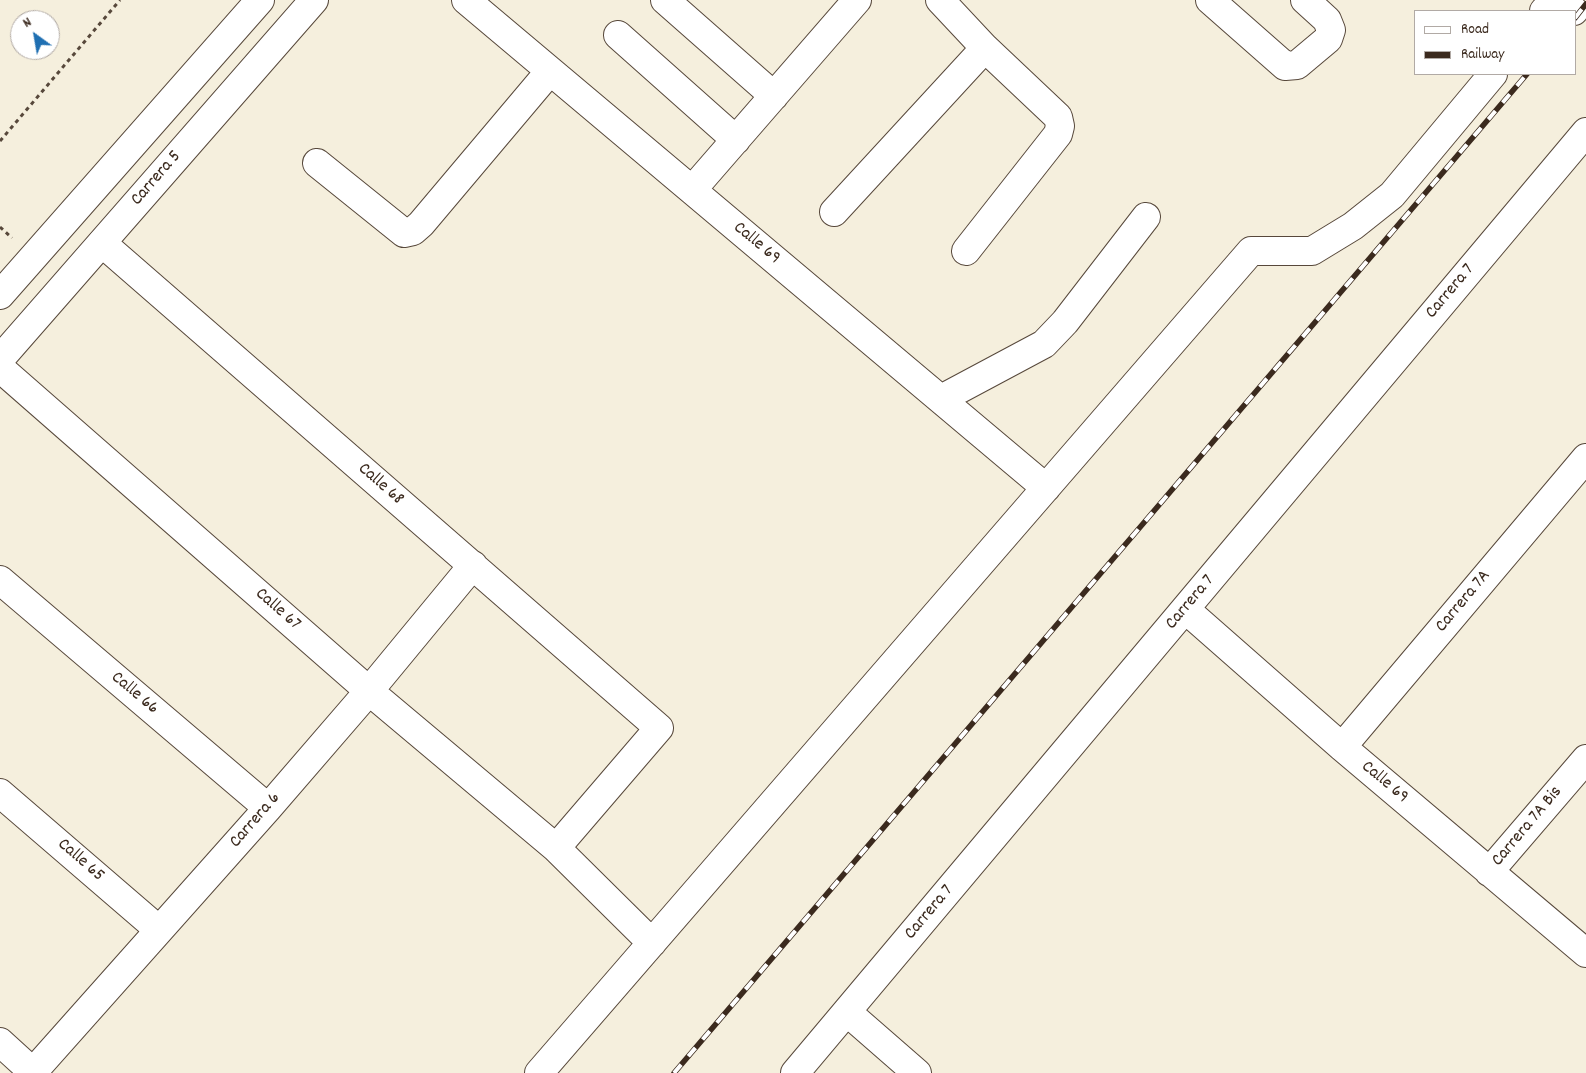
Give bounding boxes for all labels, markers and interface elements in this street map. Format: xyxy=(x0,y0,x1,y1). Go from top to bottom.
north arrow xyxy=(10,10,60,60)
legend xyxy=(1414,10,1576,75)
text: N xyxy=(19,13,36,33)
text: Road xyxy=(1461,19,1489,41)
text: Railway xyxy=(1461,44,1504,66)
street label: Carrera 5 xyxy=(127,147,187,211)
street label: Calle 69 xyxy=(728,218,784,270)
street label: Carrera 7 xyxy=(1422,260,1480,324)
street label: Calle 68 xyxy=(353,459,407,511)
street label: Carrera 7A xyxy=(1432,566,1496,638)
street label: Carrera 7 xyxy=(1162,571,1220,635)
street label: Calle 67 xyxy=(250,584,304,636)
street label: Calle 66 xyxy=(106,668,162,720)
street label: Calle 69 xyxy=(1356,757,1412,809)
street label: Carrera 7A Bis xyxy=(1488,782,1568,872)
street label: Carrera 6 xyxy=(226,789,286,853)
street label: Calle 65 xyxy=(52,835,108,887)
street label: Carrera 7 xyxy=(901,881,959,945)

